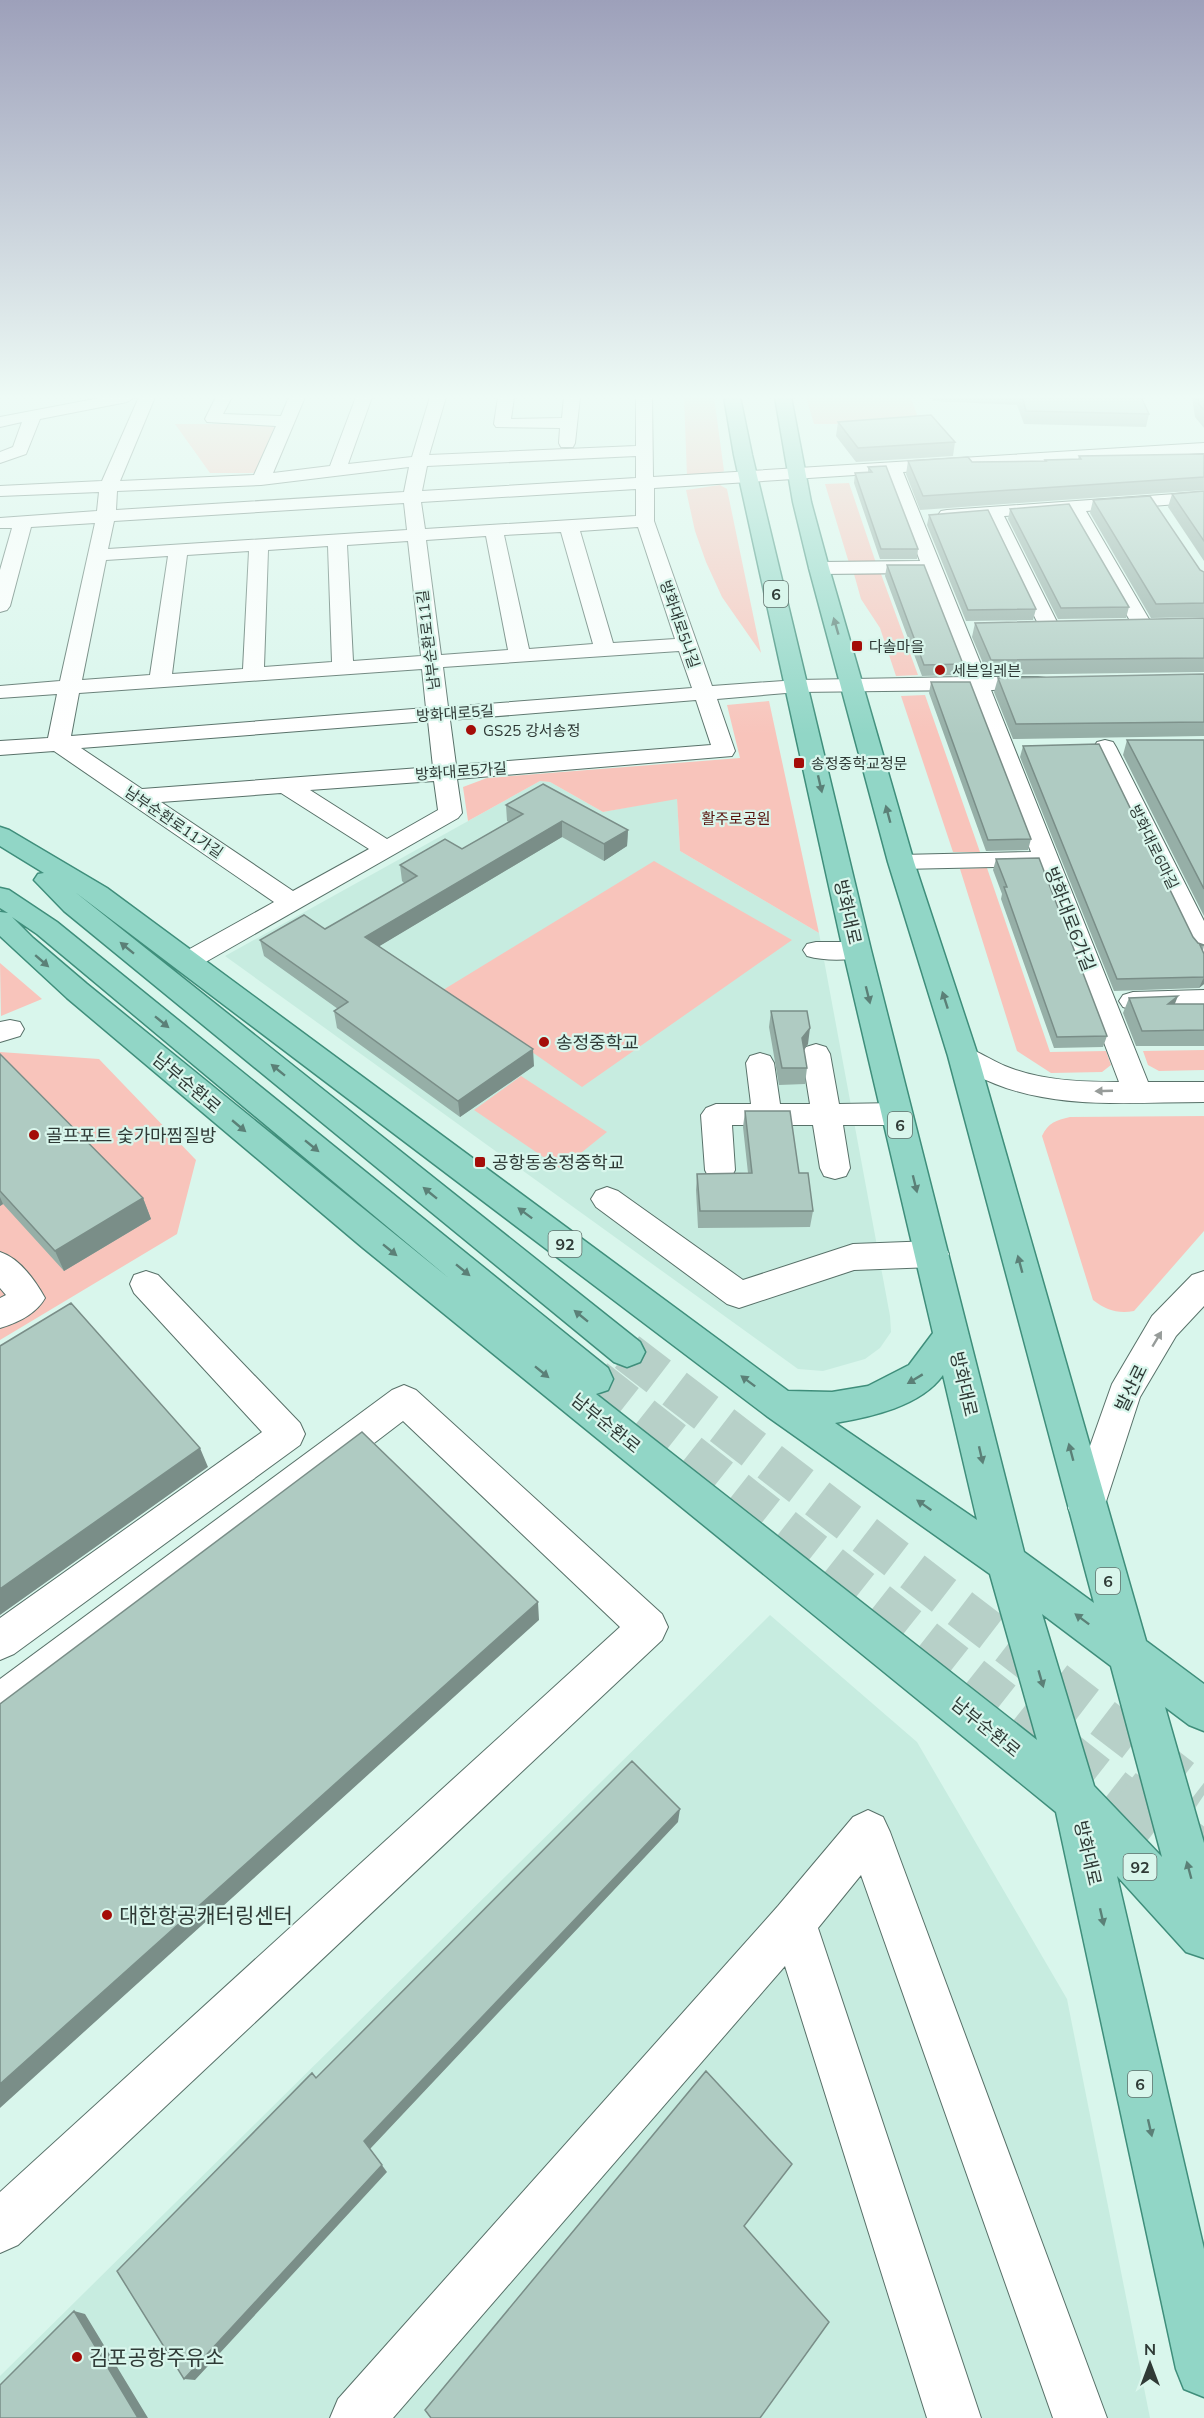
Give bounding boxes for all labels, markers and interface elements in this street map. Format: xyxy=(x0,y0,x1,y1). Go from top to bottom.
street label: 방화대로5나길 xyxy=(656,578,704,670)
road number: 6 xyxy=(764,581,788,607)
street label: 남부순환로11길 xyxy=(412,589,444,691)
one-way arrow xyxy=(831,617,840,635)
place label: 다솔마을 xyxy=(869,637,924,656)
marker: 다솔마을 xyxy=(850,639,864,653)
place label: 세븐일레븐 xyxy=(952,661,1021,680)
marker: 세븐일레븐 xyxy=(933,663,947,677)
street label: 방화대로5길 xyxy=(415,701,495,725)
place label: GS25 강서송정 xyxy=(483,721,580,740)
marker: GS25 강서송정 xyxy=(464,723,478,737)
place label: 송정중학교정문 xyxy=(811,754,908,773)
marker: 송정중학교정문 xyxy=(792,756,806,770)
street label: 방화대로5가길 xyxy=(415,758,507,784)
one-way arrow xyxy=(816,775,825,794)
street label: 남부순환로11가길 xyxy=(121,782,227,862)
street label: 방화대로6마길 xyxy=(1125,802,1183,892)
one-way arrow xyxy=(883,804,892,822)
park label: 활주로공원 xyxy=(701,809,771,828)
street label: 방화대로6가길 xyxy=(1040,863,1100,975)
street label: 방화대로 xyxy=(829,877,867,947)
one-way arrow xyxy=(119,942,134,954)
one-way arrow xyxy=(34,954,50,967)
one-way arrow xyxy=(863,986,873,1004)
one-way arrow xyxy=(940,991,949,1009)
one-way arrow xyxy=(154,1016,170,1029)
place label: 송정중학교 xyxy=(556,1031,639,1054)
marker: 송정중학교 xyxy=(537,1035,551,1049)
street label: 남부순환로 xyxy=(148,1048,226,1118)
one-way arrow xyxy=(270,1064,286,1077)
one-way arrow xyxy=(1094,1086,1113,1096)
road number: 6 xyxy=(888,1112,912,1138)
one-way arrow xyxy=(231,1119,246,1132)
place label: 골프포트 숯가마찜질방 xyxy=(46,1124,216,1147)
marker: 골프포트 숯가마찜질방 xyxy=(27,1128,41,1142)
one-way arrow xyxy=(305,1140,320,1152)
place label: 공항동송정중학교 xyxy=(492,1151,624,1174)
marker: 공항동송정중학교 xyxy=(473,1155,487,1169)
one-way arrow xyxy=(910,1175,920,1193)
one-way arrow xyxy=(423,1187,438,1200)
one-way arrow xyxy=(517,1207,533,1219)
road number: 92 xyxy=(548,1231,582,1257)
one-way arrow xyxy=(382,1244,397,1256)
one-way arrow xyxy=(1014,1255,1024,1273)
one-way arrow xyxy=(455,1264,471,1277)
one-way arrow xyxy=(574,1310,589,1322)
one-way arrow xyxy=(1151,1331,1162,1347)
street label: 방화대로 xyxy=(945,1349,983,1419)
street label: 발산로 xyxy=(1110,1361,1152,1415)
one-way arrow xyxy=(534,1366,550,1379)
one-way arrow xyxy=(907,1373,923,1384)
one-way arrow xyxy=(740,1375,755,1387)
street label: 남부순환로 xyxy=(567,1388,645,1458)
one-way arrow xyxy=(1066,1443,1075,1461)
one-way arrow xyxy=(977,1446,986,1465)
one-way arrow xyxy=(916,1500,932,1511)
road number: 6 xyxy=(1096,1568,1120,1594)
one-way arrow xyxy=(1075,1613,1091,1625)
one-way arrow xyxy=(1037,1670,1046,1688)
street label: 남부순환로 xyxy=(947,1692,1025,1762)
street label: 방화대로 xyxy=(1069,1818,1107,1888)
road number: 92 xyxy=(1124,1854,1156,1880)
one-way arrow xyxy=(1183,1861,1193,1879)
place label: 대한항공캐터링센터 xyxy=(119,1902,293,1928)
marker: 대한항공캐터링센터 xyxy=(100,1908,114,1922)
one-way arrow xyxy=(1098,1908,1108,1927)
road number: 6 xyxy=(1128,2071,1152,2097)
one-way arrow xyxy=(1146,2119,1155,2138)
north arrow xyxy=(1120,2334,1180,2394)
text: N xyxy=(1144,2339,1156,2359)
place label: 김포공항주유소 xyxy=(89,2344,224,2370)
marker: 김포공항주유소 xyxy=(70,2350,84,2364)

